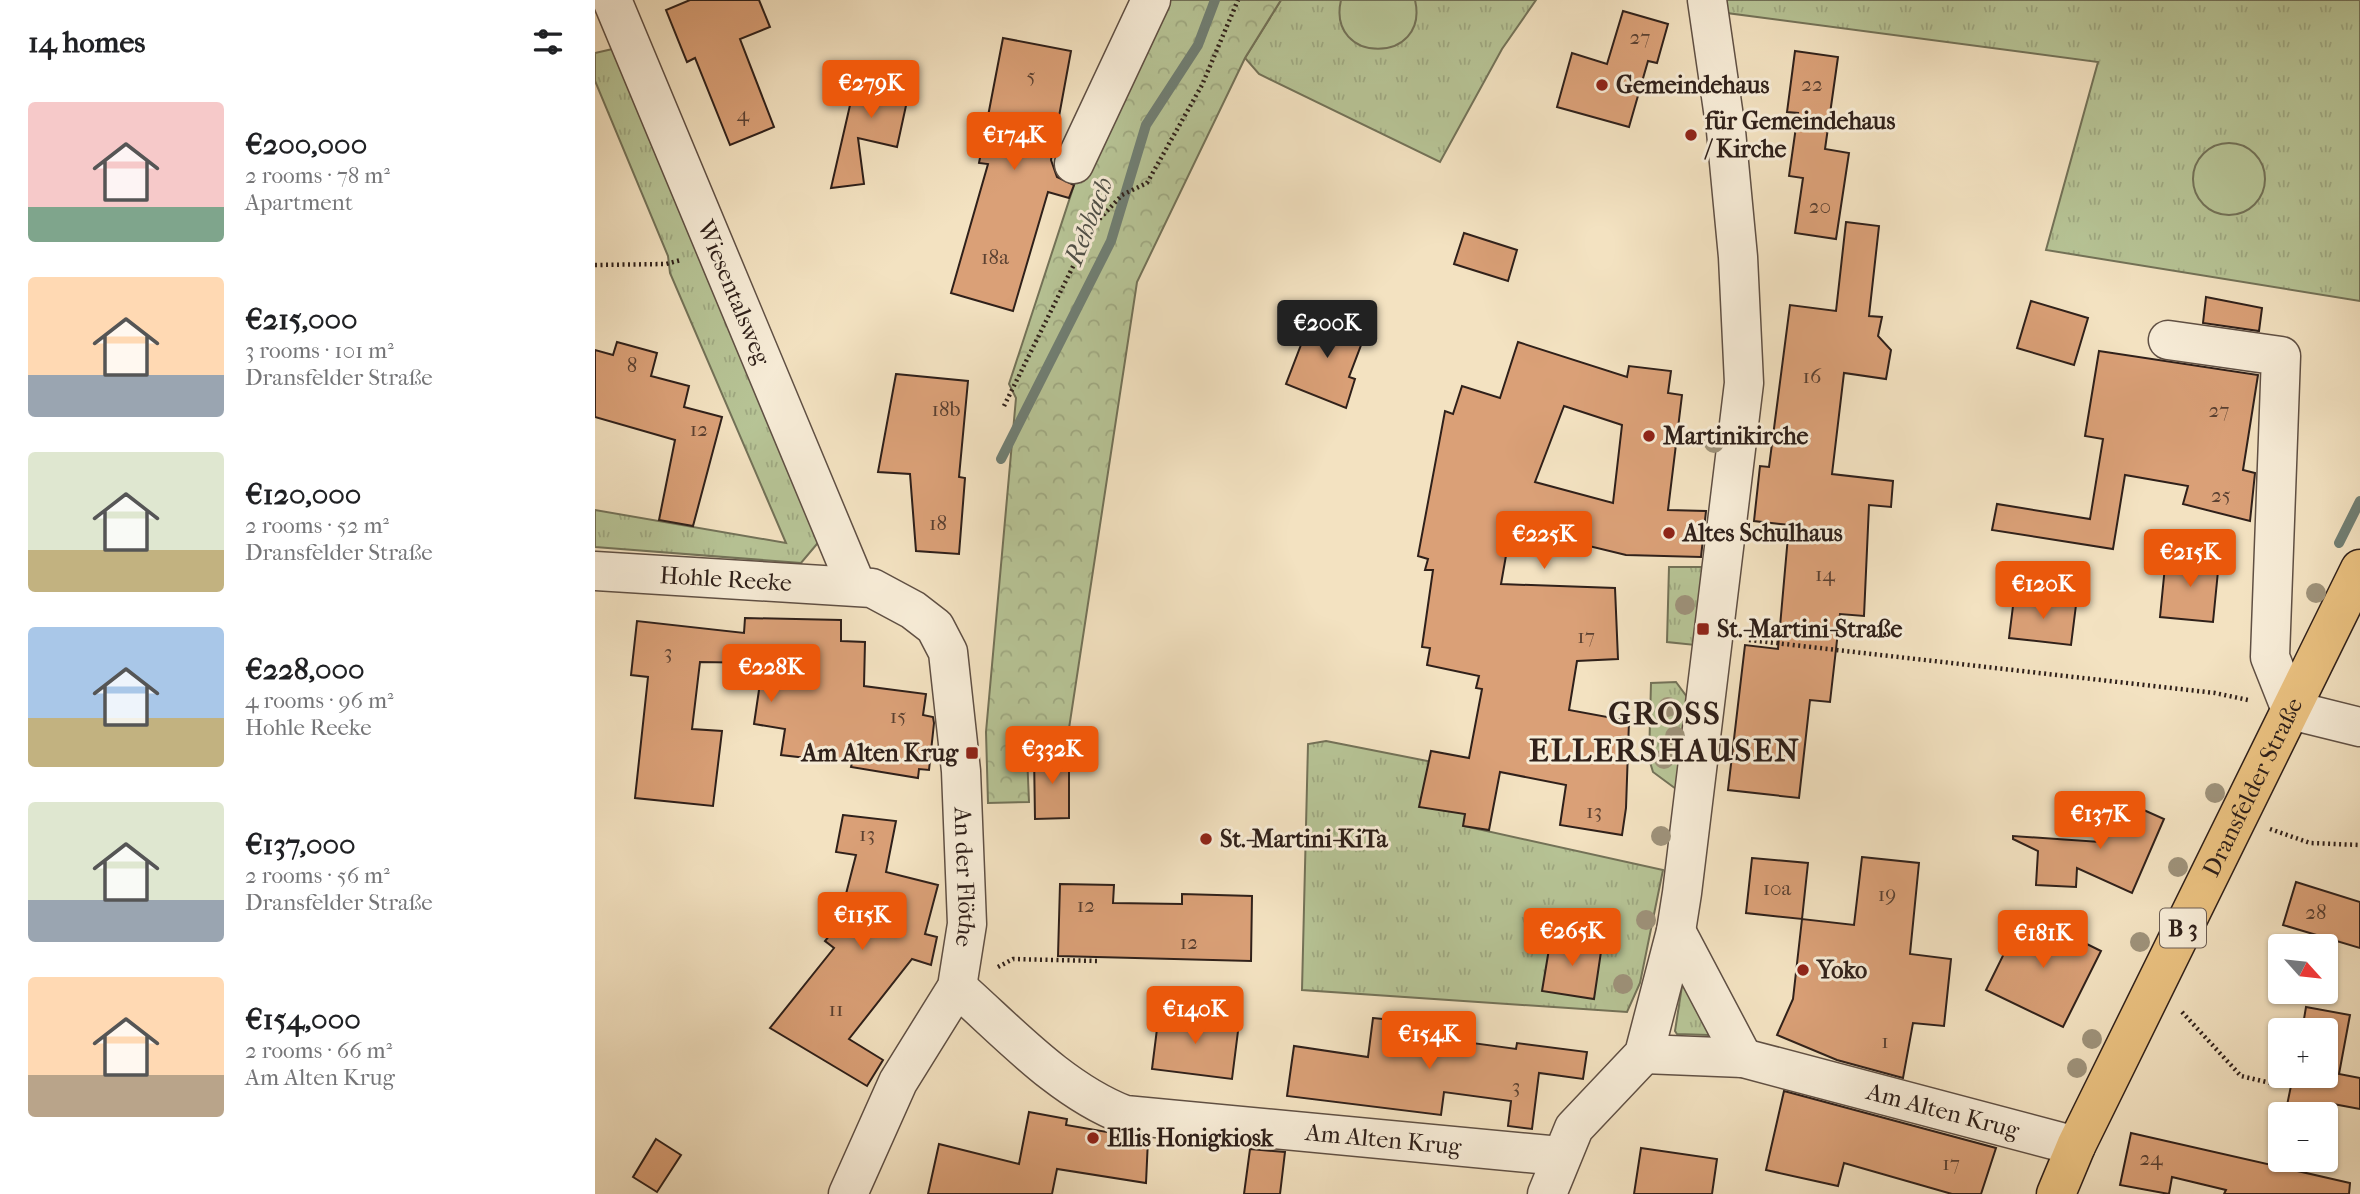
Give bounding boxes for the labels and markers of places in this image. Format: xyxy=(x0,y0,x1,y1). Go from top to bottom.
pin: €279K xyxy=(822,60,920,120)
place label: Gemeindehaus xyxy=(1616,71,1769,99)
marker: Gemeindehaus xyxy=(1594,77,1610,93)
place label: für Gemeindehaus / Kirche xyxy=(1704,107,1895,163)
pin: €174K xyxy=(965,113,1063,172)
marker: für Gemeindehaus / Kirche xyxy=(1683,127,1699,143)
pin: €200K xyxy=(1278,300,1376,360)
place label: Martinikirche xyxy=(1663,422,1809,450)
marker: Martinikirche xyxy=(1641,428,1657,444)
pin: €225K xyxy=(1495,512,1593,571)
place label: Altes Schulhaus xyxy=(1681,519,1843,547)
marker: Altes Schulhaus xyxy=(1661,525,1677,541)
pin: €215K xyxy=(2141,530,2239,589)
pin: €120K xyxy=(1994,562,2092,621)
place label: St.-Martini-Straße xyxy=(1717,615,1903,643)
marker: St.-Martini-Straße xyxy=(1695,621,1711,637)
pin: €228K xyxy=(722,644,820,704)
pin: €332K xyxy=(1003,726,1101,786)
place label: Am Alten Krug xyxy=(800,739,959,767)
marker: Am Alten Krug xyxy=(964,745,980,761)
pin: €137K xyxy=(2051,792,2149,851)
place label: St.-Martini-KiTa xyxy=(1220,825,1389,853)
marker: St.-Martini-KiTa xyxy=(1198,831,1214,847)
pin: €115K xyxy=(813,892,911,952)
pin: €265K xyxy=(1523,908,1621,968)
pin: €181K xyxy=(1994,911,2092,970)
place label: Yoko xyxy=(1815,956,1867,984)
marker: Yoko xyxy=(1795,962,1811,978)
pin: €140K xyxy=(1146,986,1244,1046)
pin: €154K xyxy=(1380,1012,1478,1071)
place label: Ellis Honigkiosk xyxy=(1107,1124,1274,1152)
marker: Ellis Honigkiosk xyxy=(1085,1130,1101,1146)

